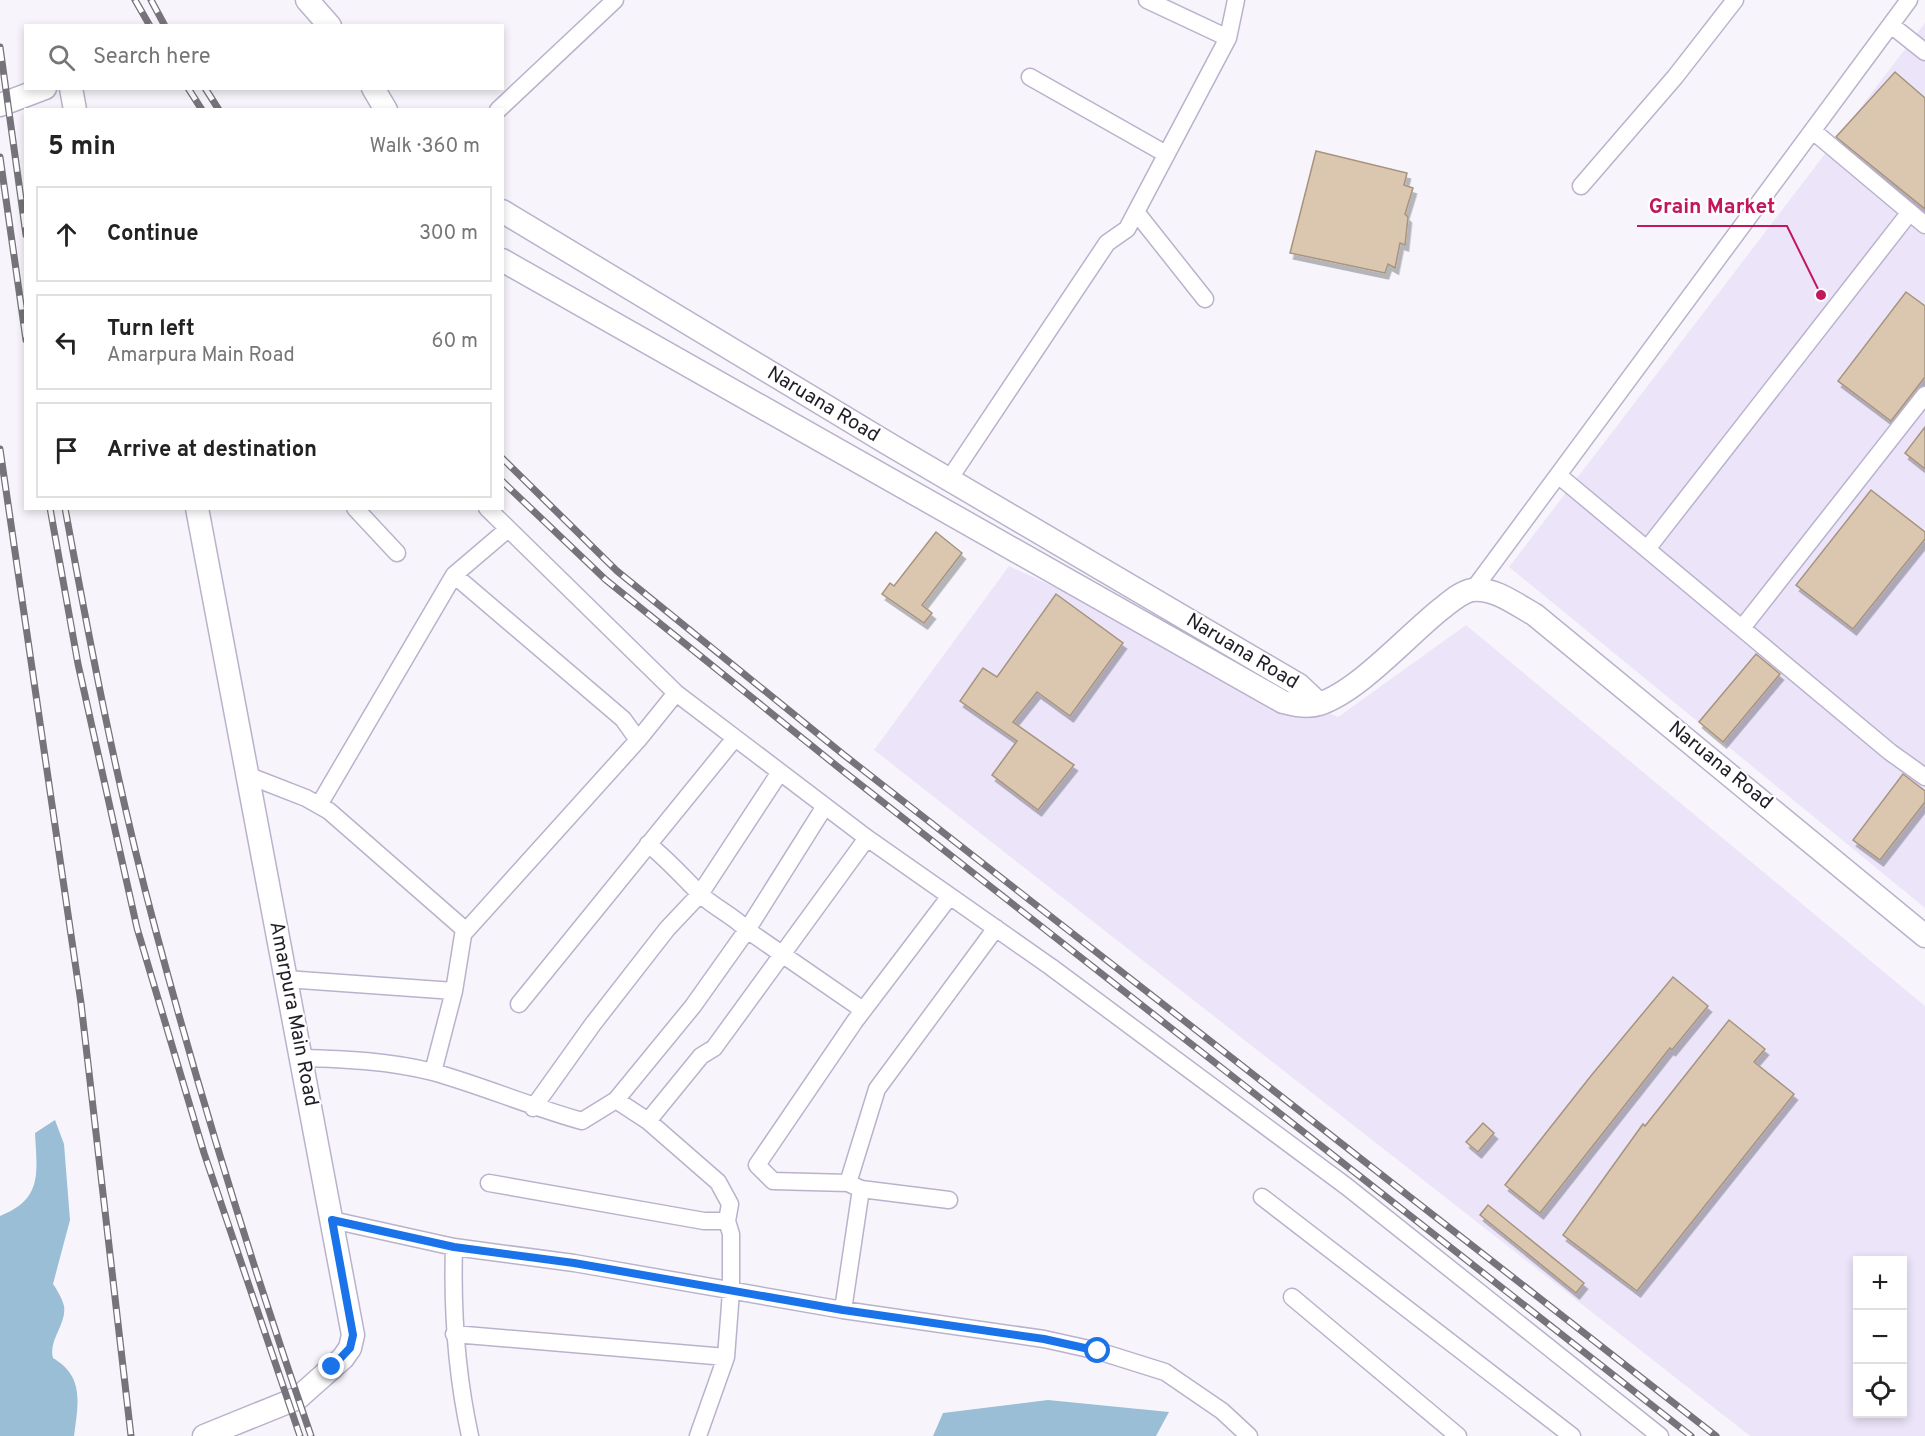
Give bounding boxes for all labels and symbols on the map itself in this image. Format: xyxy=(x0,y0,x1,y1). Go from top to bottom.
callout: Grain Market xyxy=(1637,187,1787,226)
text: Grain Market xyxy=(1649,194,1775,221)
street label: Naruana Road xyxy=(762,361,884,449)
street label: Naruana Road xyxy=(1181,608,1303,696)
street label: Naruana Road xyxy=(1662,716,1778,816)
street label: Amarpura Main Road xyxy=(262,919,324,1109)
route start xyxy=(1084,1337,1110,1363)
route end xyxy=(318,1353,344,1379)

